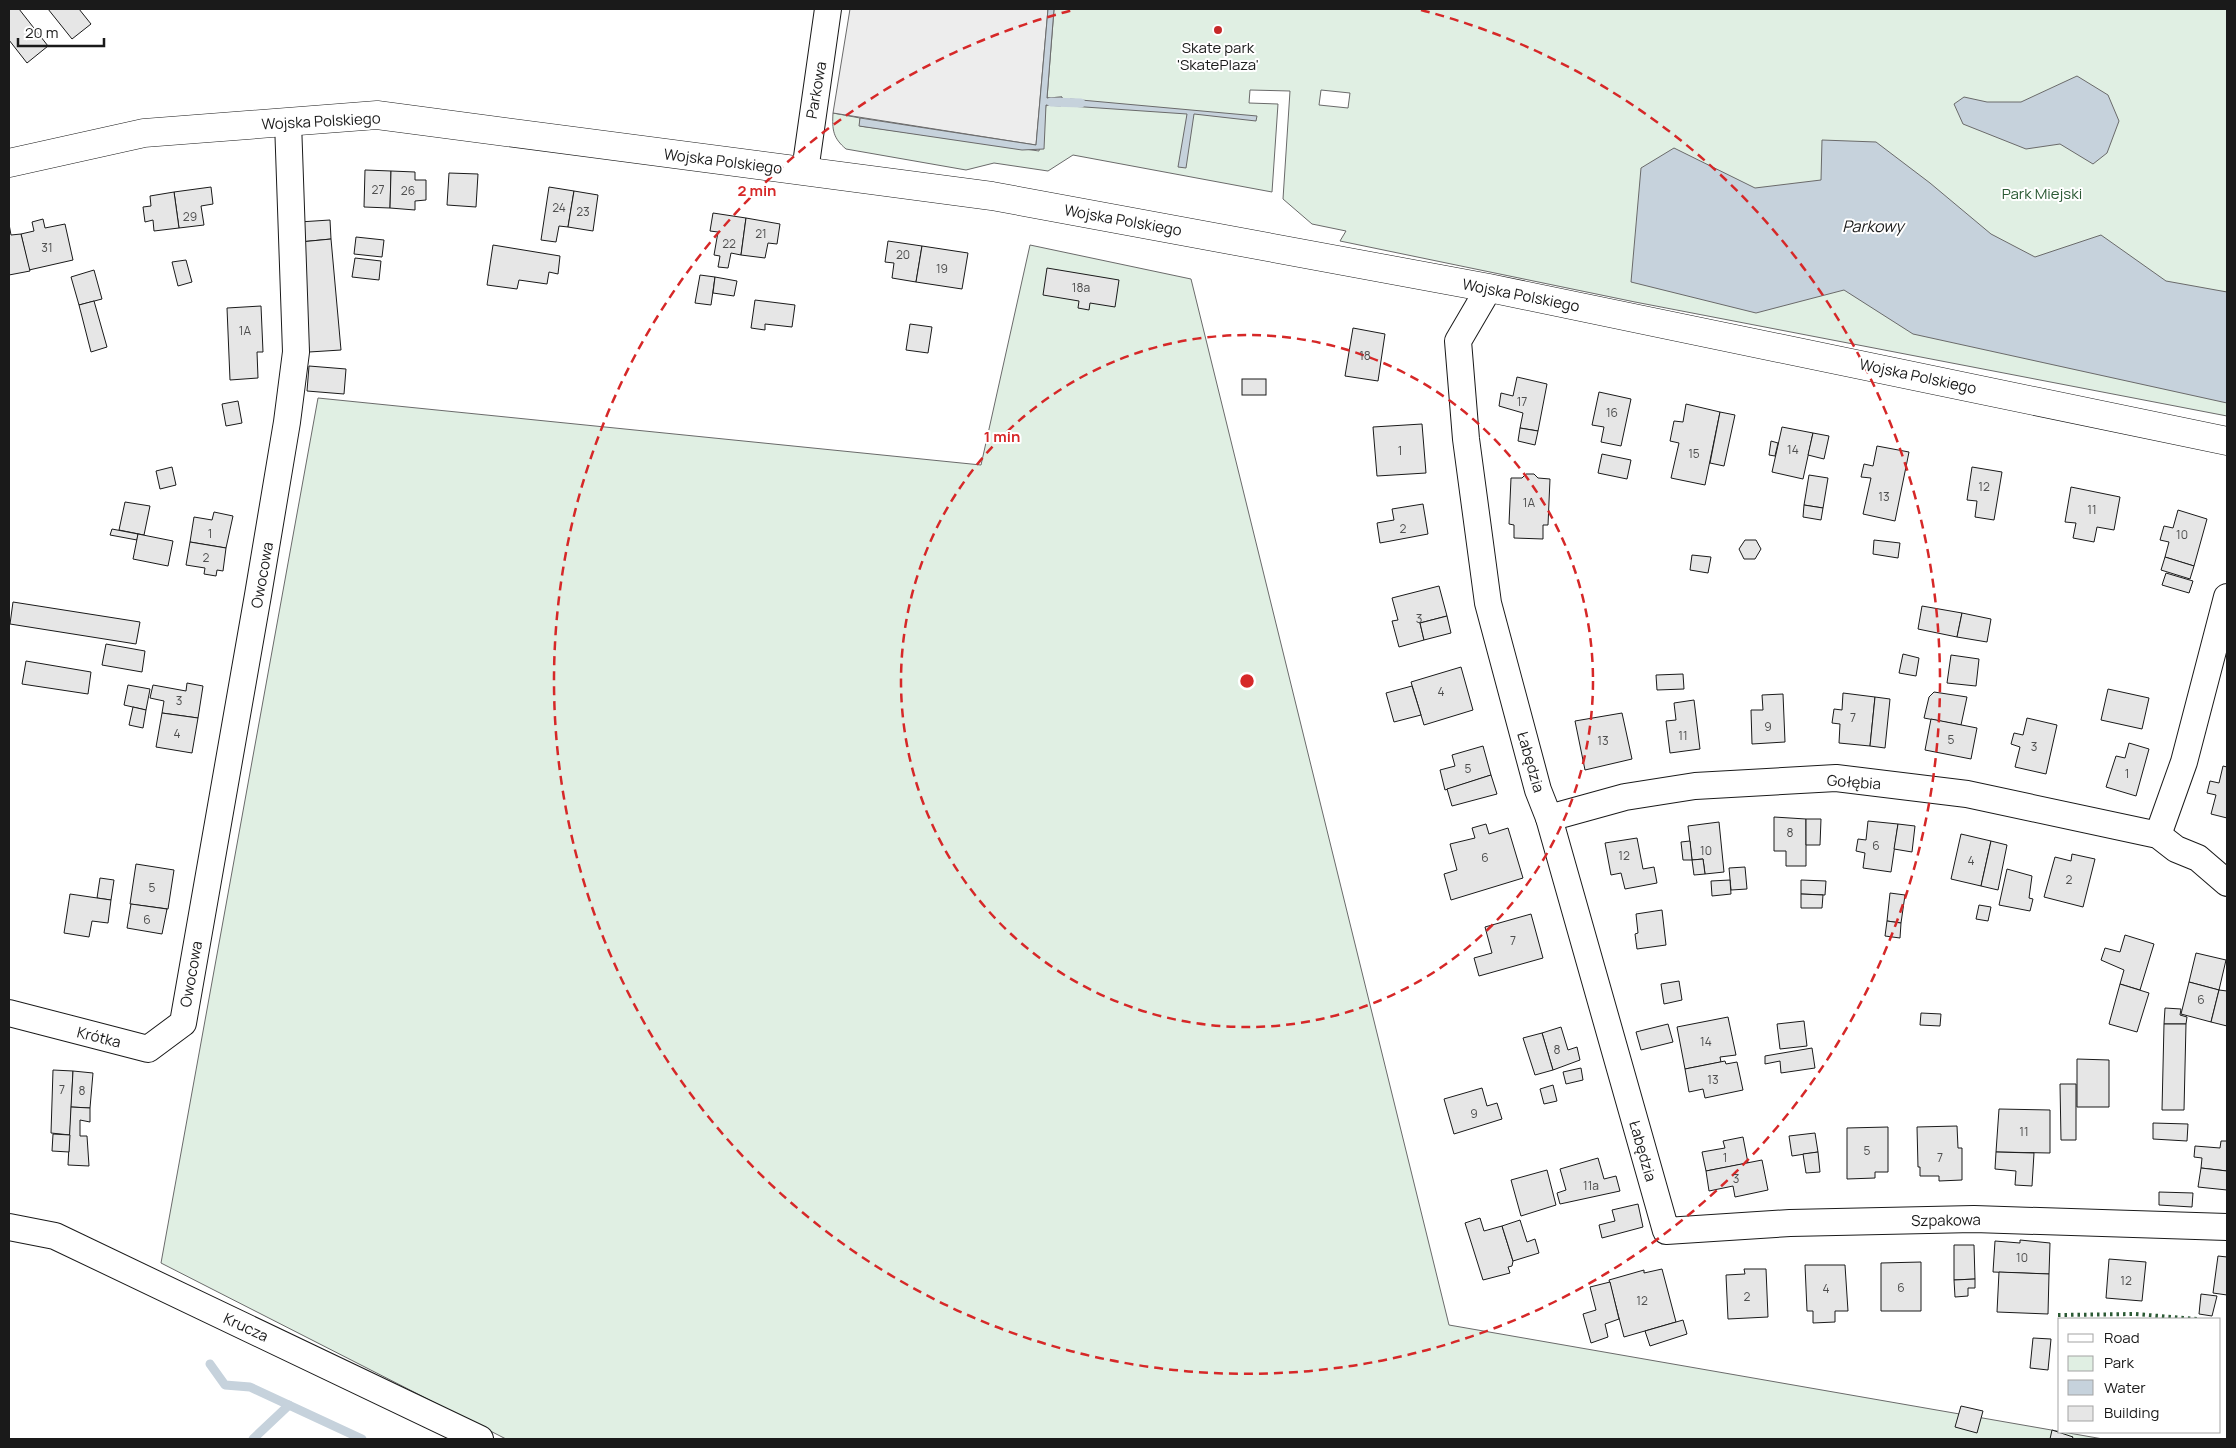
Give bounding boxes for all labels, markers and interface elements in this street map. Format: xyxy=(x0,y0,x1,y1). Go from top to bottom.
scale bar xyxy=(18,15,104,47)
text: 20 m xyxy=(25,22,58,43)
marker: Skate park 'SkatePlaza' xyxy=(1212,24,1224,36)
place label: Skate park 'SkatePlaza' xyxy=(1177,37,1259,75)
street label: Parkowa xyxy=(801,60,831,120)
street label: Wojska Polskiego xyxy=(261,107,381,135)
street label: Wojska Polskiego xyxy=(663,143,784,179)
text: 2 min xyxy=(737,180,777,201)
house number: 27 xyxy=(372,181,384,198)
house number: 26 xyxy=(401,182,415,199)
park label: Park Miejski xyxy=(2002,183,2082,204)
house number: 24 xyxy=(552,199,566,216)
street label: Wojska Polskiego xyxy=(1063,199,1184,241)
house number: 23 xyxy=(576,203,590,220)
house number: 29 xyxy=(183,208,197,225)
water label: Parkowy xyxy=(1842,215,1906,237)
house number: 21 xyxy=(755,225,767,242)
house number: 22 xyxy=(722,235,736,252)
house number: 31 xyxy=(41,239,53,256)
house number: 20 xyxy=(896,246,910,263)
house number: 19 xyxy=(936,260,948,277)
street label: Wojska Polskiego xyxy=(1461,273,1582,317)
house number: 18a xyxy=(1072,279,1090,296)
house number: 1A xyxy=(239,322,252,339)
house number: 18 xyxy=(1359,347,1371,364)
street label: Wojska Polskiego xyxy=(1858,353,1979,399)
house number: 17 xyxy=(1517,393,1527,410)
house number: 16 xyxy=(1606,404,1618,421)
text: 1 min xyxy=(984,426,1020,447)
house number: 14 xyxy=(1787,441,1799,458)
house number: 1 xyxy=(1398,442,1402,459)
house number: 15 xyxy=(1688,445,1700,462)
house number: 12 xyxy=(1978,478,1990,495)
house number: 13 xyxy=(1878,488,1890,505)
house number: 1A xyxy=(1523,494,1536,511)
house number: 11 xyxy=(2087,501,2097,518)
house number: 2 xyxy=(1400,520,1407,537)
house number: 1 xyxy=(208,525,212,542)
house number: 10 xyxy=(2176,526,2188,543)
street label: Owocowa xyxy=(246,540,278,610)
house number: 2 xyxy=(203,549,210,566)
house number: 3 xyxy=(1416,610,1422,627)
centre of rings xyxy=(1238,672,1256,690)
house number: 4 xyxy=(1437,683,1445,700)
house number: 3 xyxy=(176,692,182,709)
house number: 7 xyxy=(1850,709,1856,726)
house number: 9 xyxy=(1764,718,1772,735)
house number: 4 xyxy=(173,725,181,742)
house number: 11 xyxy=(1678,727,1688,744)
street label: Łabędzia xyxy=(1512,729,1550,795)
house number: 5 xyxy=(1948,731,1955,748)
house number: 13 xyxy=(1597,732,1609,749)
house number: 3 xyxy=(2031,738,2037,755)
house number: 5 xyxy=(1465,760,1472,777)
house number: 1 xyxy=(2125,765,2129,782)
street label: Gołębia xyxy=(1826,770,1882,794)
house number: 8 xyxy=(1787,824,1794,841)
house number: 6 xyxy=(1872,837,1880,854)
house number: 10 xyxy=(1700,842,1712,859)
house number: 12 xyxy=(1618,847,1630,864)
house number: 6 xyxy=(1481,849,1489,866)
house number: 4 xyxy=(1967,852,1975,869)
house number: 2 xyxy=(2066,871,2073,888)
house number: 5 xyxy=(149,879,156,896)
house number: 6 xyxy=(143,911,151,928)
house number: 7 xyxy=(1510,932,1516,949)
street label: Owocowa xyxy=(175,939,207,1009)
house number: 6 xyxy=(2197,991,2205,1008)
street label: Krótka xyxy=(75,1021,123,1053)
house number: 14 xyxy=(1700,1033,1712,1050)
house number: 8 xyxy=(1554,1041,1561,1058)
house number: 13 xyxy=(1707,1071,1719,1088)
house number: 7 xyxy=(59,1081,65,1098)
house number: 8 xyxy=(79,1082,86,1099)
house number: 9 xyxy=(1470,1105,1478,1122)
street label: Łabędzia xyxy=(1624,1118,1662,1184)
house number: 11 xyxy=(2019,1123,2029,1140)
house number: 5 xyxy=(1864,1142,1871,1159)
house number: 1 xyxy=(1723,1149,1727,1166)
house number: 7 xyxy=(1937,1149,1943,1166)
house number: 3 xyxy=(1733,1170,1739,1187)
house number: 11a xyxy=(1583,1177,1599,1194)
street label: Szpakowa xyxy=(1911,1209,1981,1231)
house number: 10 xyxy=(2016,1249,2028,1266)
house number: 12 xyxy=(2120,1272,2132,1289)
house number: 6 xyxy=(1897,1279,1905,1296)
house number: 4 xyxy=(1822,1280,1830,1297)
house number: 2 xyxy=(1744,1288,1751,1305)
house number: 12 xyxy=(1636,1292,1648,1309)
street label: Krucza xyxy=(220,1307,272,1347)
legend xyxy=(2058,1318,2221,1433)
text: Road xyxy=(2104,1327,2140,1348)
text: Park xyxy=(2104,1352,2134,1373)
text: Water xyxy=(2104,1377,2146,1398)
text: Building xyxy=(2104,1402,2159,1423)

